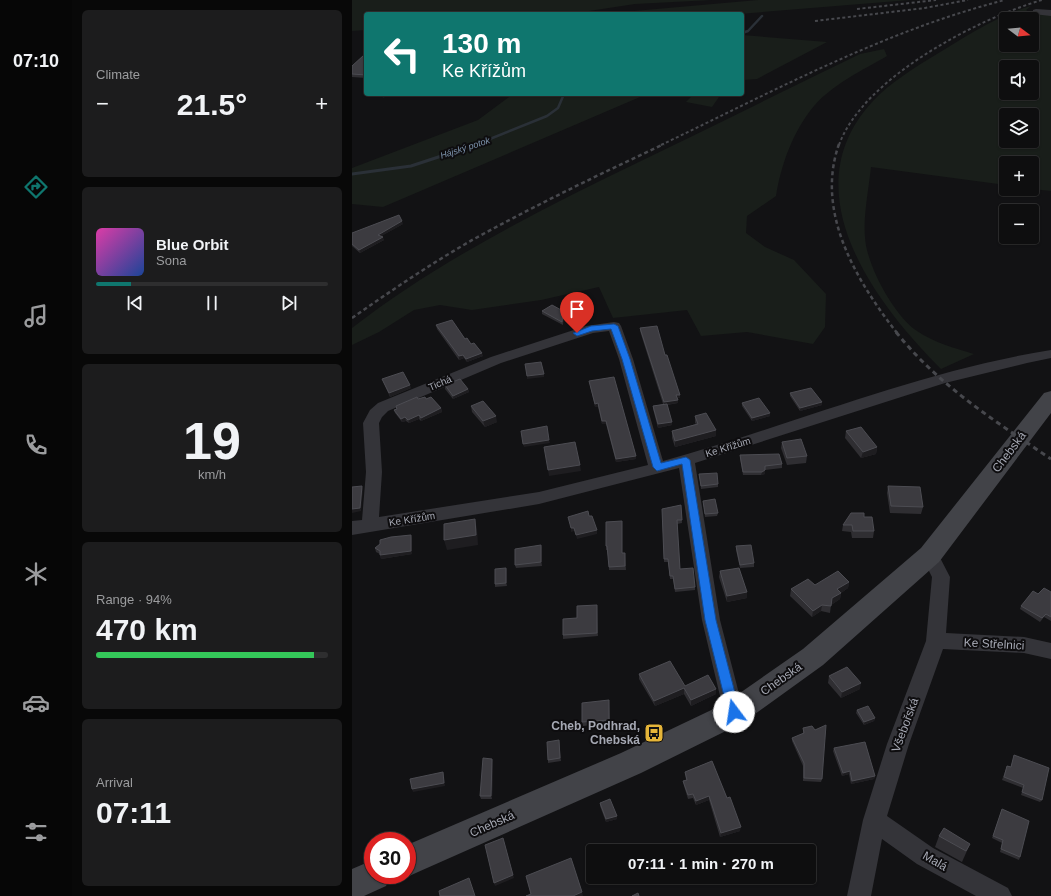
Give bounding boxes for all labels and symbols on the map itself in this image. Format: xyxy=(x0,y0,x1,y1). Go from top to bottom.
north arrow xyxy=(999,12,1039,52)
water label: Hájský potok xyxy=(439,135,492,161)
pin xyxy=(560,292,594,333)
street label: Tichá xyxy=(427,373,454,393)
street label: Chebská xyxy=(989,429,1029,475)
street label: Ke Křížům xyxy=(704,435,752,459)
street label: Ke Křížům xyxy=(388,510,436,528)
street label: Ke Střelnici xyxy=(963,635,1025,653)
street label: Chebská xyxy=(758,660,805,698)
position arrow xyxy=(713,691,755,733)
street label: Všebořská xyxy=(889,696,921,754)
place label: Cheb, Podhrad, Chebská xyxy=(551,719,640,747)
bus stop icon: Cheb, Podhrad, Chebská xyxy=(643,722,665,744)
street label: Chebská xyxy=(468,808,517,840)
speed limit sign: 30 xyxy=(364,832,416,884)
street label: Malá xyxy=(920,848,950,874)

